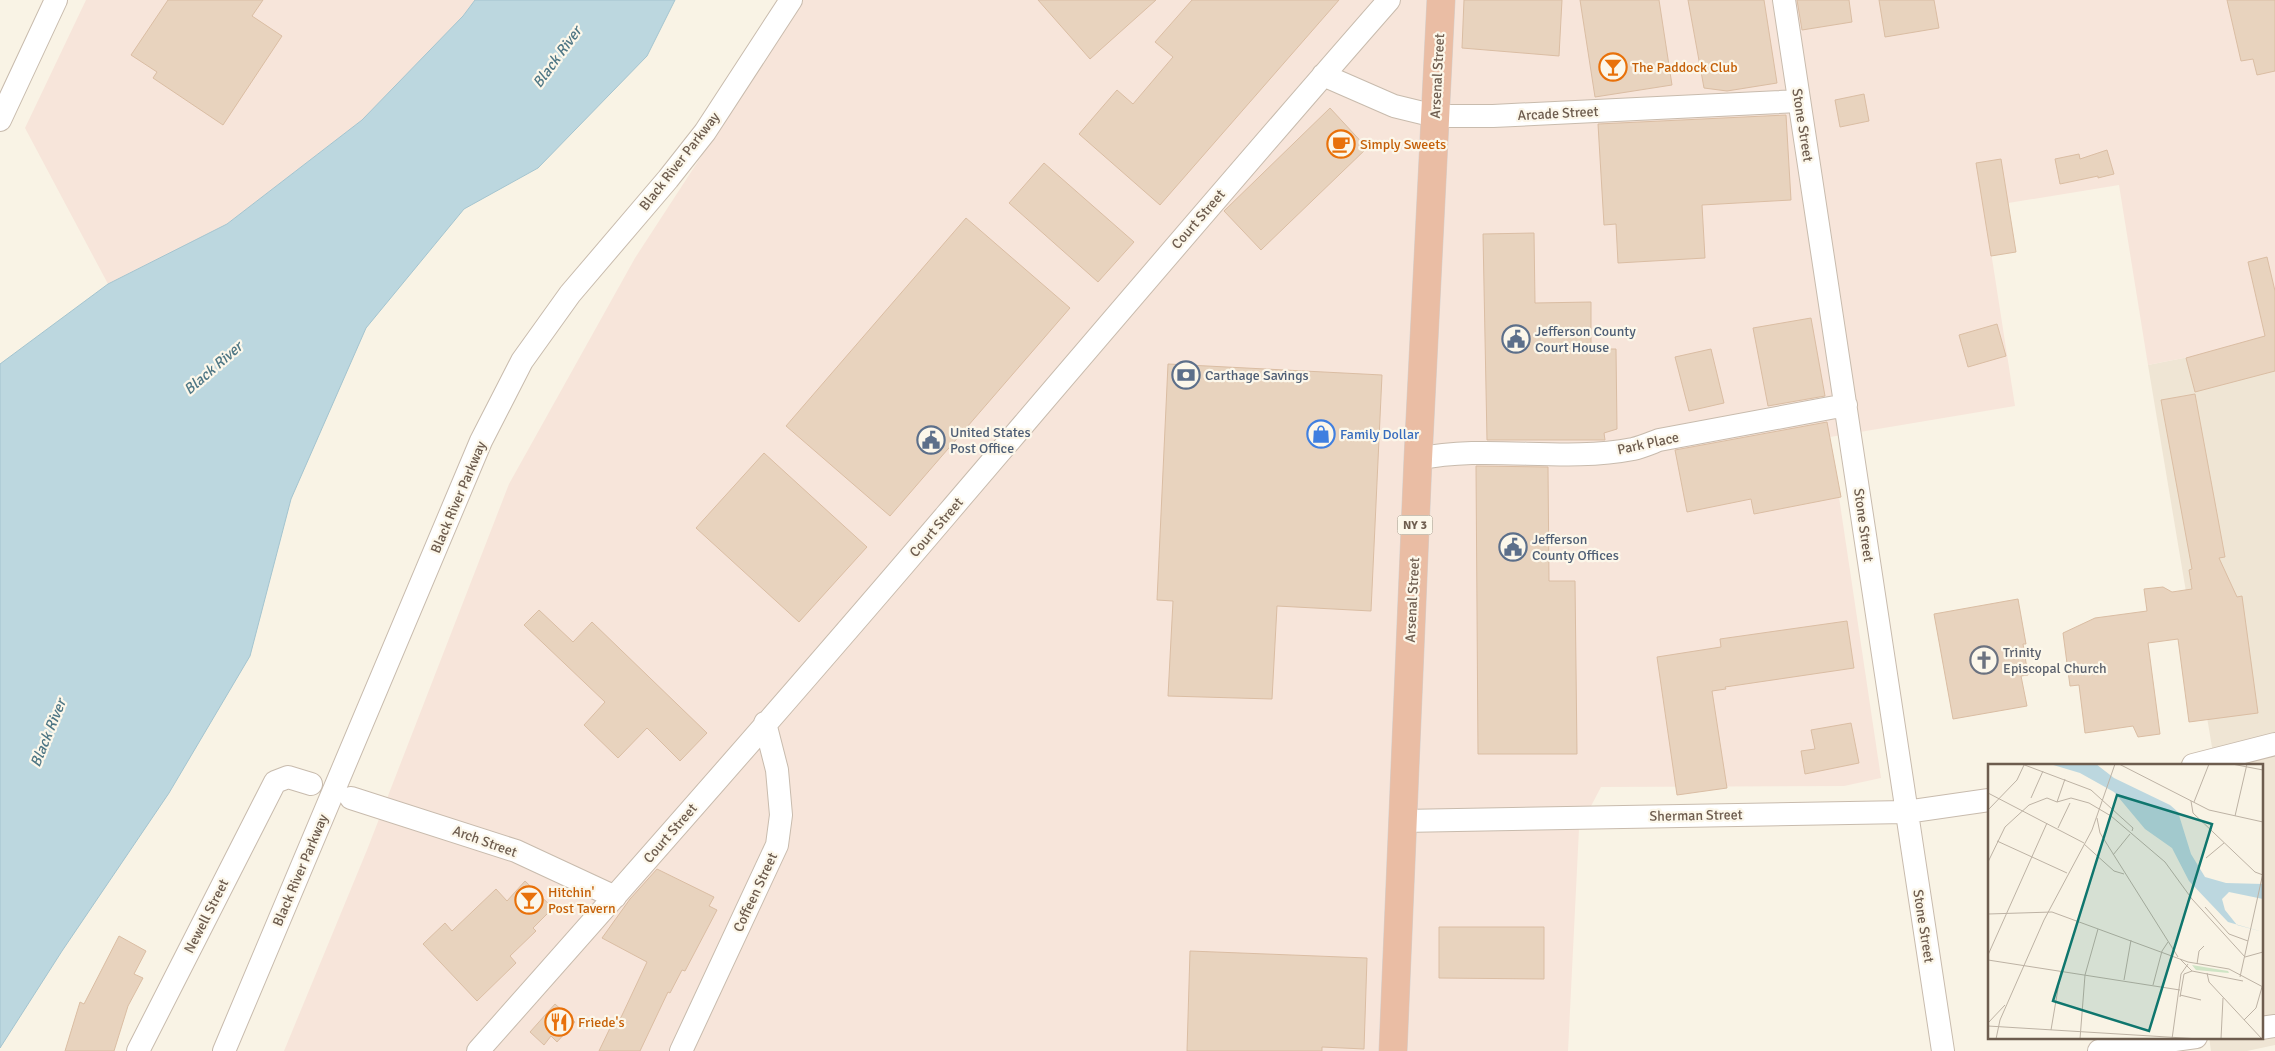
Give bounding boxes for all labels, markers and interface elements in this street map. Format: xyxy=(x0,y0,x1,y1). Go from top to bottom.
water label: Black River xyxy=(529,21,587,91)
street label: Arsenal Street xyxy=(1427,33,1448,119)
bar icon: The Paddock Club xyxy=(1598,52,1628,82)
place label: The Paddock Club xyxy=(1632,59,1738,76)
street label: Stone Street xyxy=(1788,87,1817,163)
street label: Arcade Street xyxy=(1517,103,1599,124)
street label: Black River Parkway xyxy=(636,108,723,214)
cafe icon: Simply Sweets xyxy=(1326,129,1356,159)
place label: Simply Sweets xyxy=(1360,136,1446,153)
street label: Court Street xyxy=(1168,186,1229,253)
place label: Jefferson County Court House xyxy=(1535,323,1636,356)
public building icon: Jefferson County Court House xyxy=(1501,324,1531,354)
water label: Black River xyxy=(180,336,248,398)
bank icon: Carthage Savings xyxy=(1171,360,1201,390)
place label: Carthage Savings xyxy=(1205,367,1309,384)
shop icon: Family Dollar xyxy=(1306,419,1336,449)
place label: United States Post Office xyxy=(950,424,1031,457)
public building icon: United States Post Office xyxy=(916,425,946,455)
place label: Family Dollar xyxy=(1340,426,1420,443)
street label: Park Place xyxy=(1616,429,1681,458)
street label: Black River Parkway xyxy=(427,438,490,556)
street label: Stone Street xyxy=(1850,487,1877,563)
street label: Court Street xyxy=(906,494,967,561)
road number: NY 3 xyxy=(1398,516,1432,534)
place label: Jefferson County Offices xyxy=(1532,531,1619,564)
public building icon: Jefferson County Offices xyxy=(1498,532,1528,562)
street label: Arsenal Street xyxy=(1402,557,1423,643)
place label: Trinity Episcopal Church xyxy=(2003,644,2107,677)
church icon: Trinity Episcopal Church xyxy=(1969,645,1999,675)
water label: Black River xyxy=(26,694,71,770)
inset map xyxy=(1988,764,2262,1038)
street label: Court Street xyxy=(640,800,701,867)
street label: Sherman Street xyxy=(1649,806,1743,825)
street label: Black River Parkway xyxy=(269,811,332,929)
street label: Arch Street xyxy=(450,822,519,861)
street label: Coffeen Street xyxy=(730,850,781,935)
street label: Newell Street xyxy=(181,876,232,956)
place label: Hitchin' Post Tavern xyxy=(548,884,616,917)
bar icon: Hitchin' Post Tavern xyxy=(514,885,544,915)
street label: Stone Street xyxy=(1909,888,1938,964)
restaurant icon: Friede's xyxy=(544,1007,574,1037)
place label: Friede's xyxy=(578,1014,625,1031)

